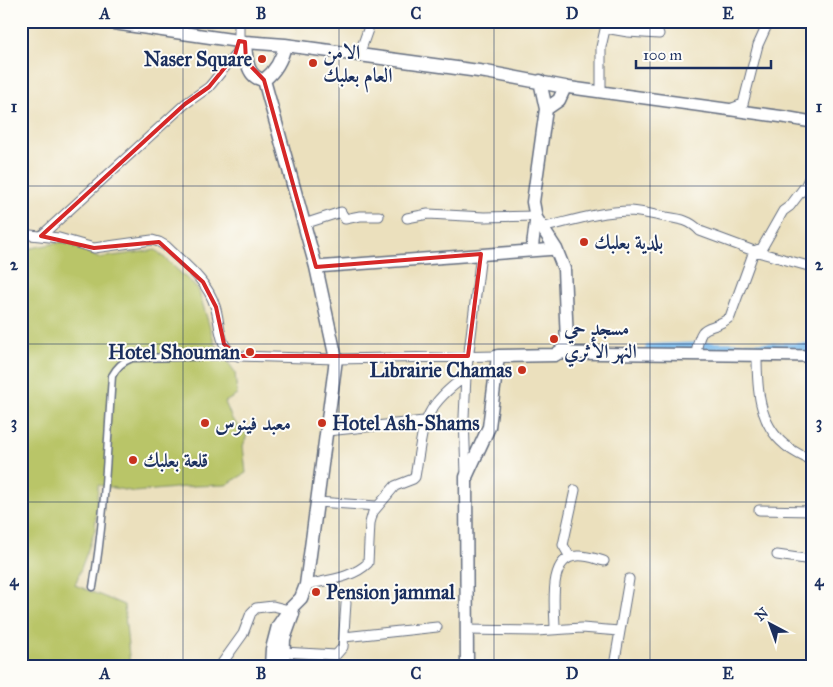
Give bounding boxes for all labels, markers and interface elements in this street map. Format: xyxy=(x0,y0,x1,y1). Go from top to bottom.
text: A xyxy=(99,4,111,23)
text: B xyxy=(256,4,266,23)
text: C xyxy=(411,4,422,23)
text: D xyxy=(566,4,579,23)
text: E xyxy=(722,4,734,23)
scale bar xyxy=(636,38,770,70)
place label: الامن العام بعلبك xyxy=(323,40,392,93)
text: 100 m xyxy=(643,46,683,64)
place label: Naser Square xyxy=(144,47,253,72)
marker: Naser Square xyxy=(256,53,268,65)
marker: الامن العام بعلبك xyxy=(307,57,319,69)
text: 1 xyxy=(11,97,18,116)
text: 1 xyxy=(816,97,823,116)
place label: بلدية بعلبك xyxy=(594,230,664,255)
marker: بلدية بعلبك xyxy=(578,236,590,248)
text: 2 xyxy=(10,255,19,274)
text: 2 xyxy=(815,255,824,274)
place label: مسجد حي النهر الأثري xyxy=(563,316,637,368)
marker: مسجد حي النهر الأثري xyxy=(548,333,560,345)
place label: Hotel Shouman xyxy=(108,340,240,364)
marker: Hotel Shouman xyxy=(244,346,256,358)
place label: Librairie Chamas xyxy=(369,358,513,382)
marker: Librairie Chamas xyxy=(516,364,528,376)
place label: معبد فينوس xyxy=(215,411,291,436)
place label: Hotel Ash-Shams xyxy=(332,411,480,435)
text: 3 xyxy=(11,413,17,433)
text: 3 xyxy=(816,413,822,433)
marker: معبد فينوس xyxy=(199,417,211,429)
marker: Hotel Ash-Shams xyxy=(316,417,328,429)
place label: قلعة بعلبك xyxy=(143,448,208,472)
marker: قلعة بعلبك xyxy=(127,454,139,466)
text: 4 xyxy=(10,571,20,591)
text: 4 xyxy=(815,571,825,591)
place label: Pension jammal xyxy=(326,580,456,605)
marker: Pension jammal xyxy=(310,586,322,598)
north arrow xyxy=(746,600,796,650)
text: N xyxy=(752,604,772,625)
text: A xyxy=(99,664,111,683)
text: B xyxy=(256,664,266,683)
text: C xyxy=(411,664,422,683)
text: D xyxy=(566,664,579,683)
text: E xyxy=(722,664,734,683)

